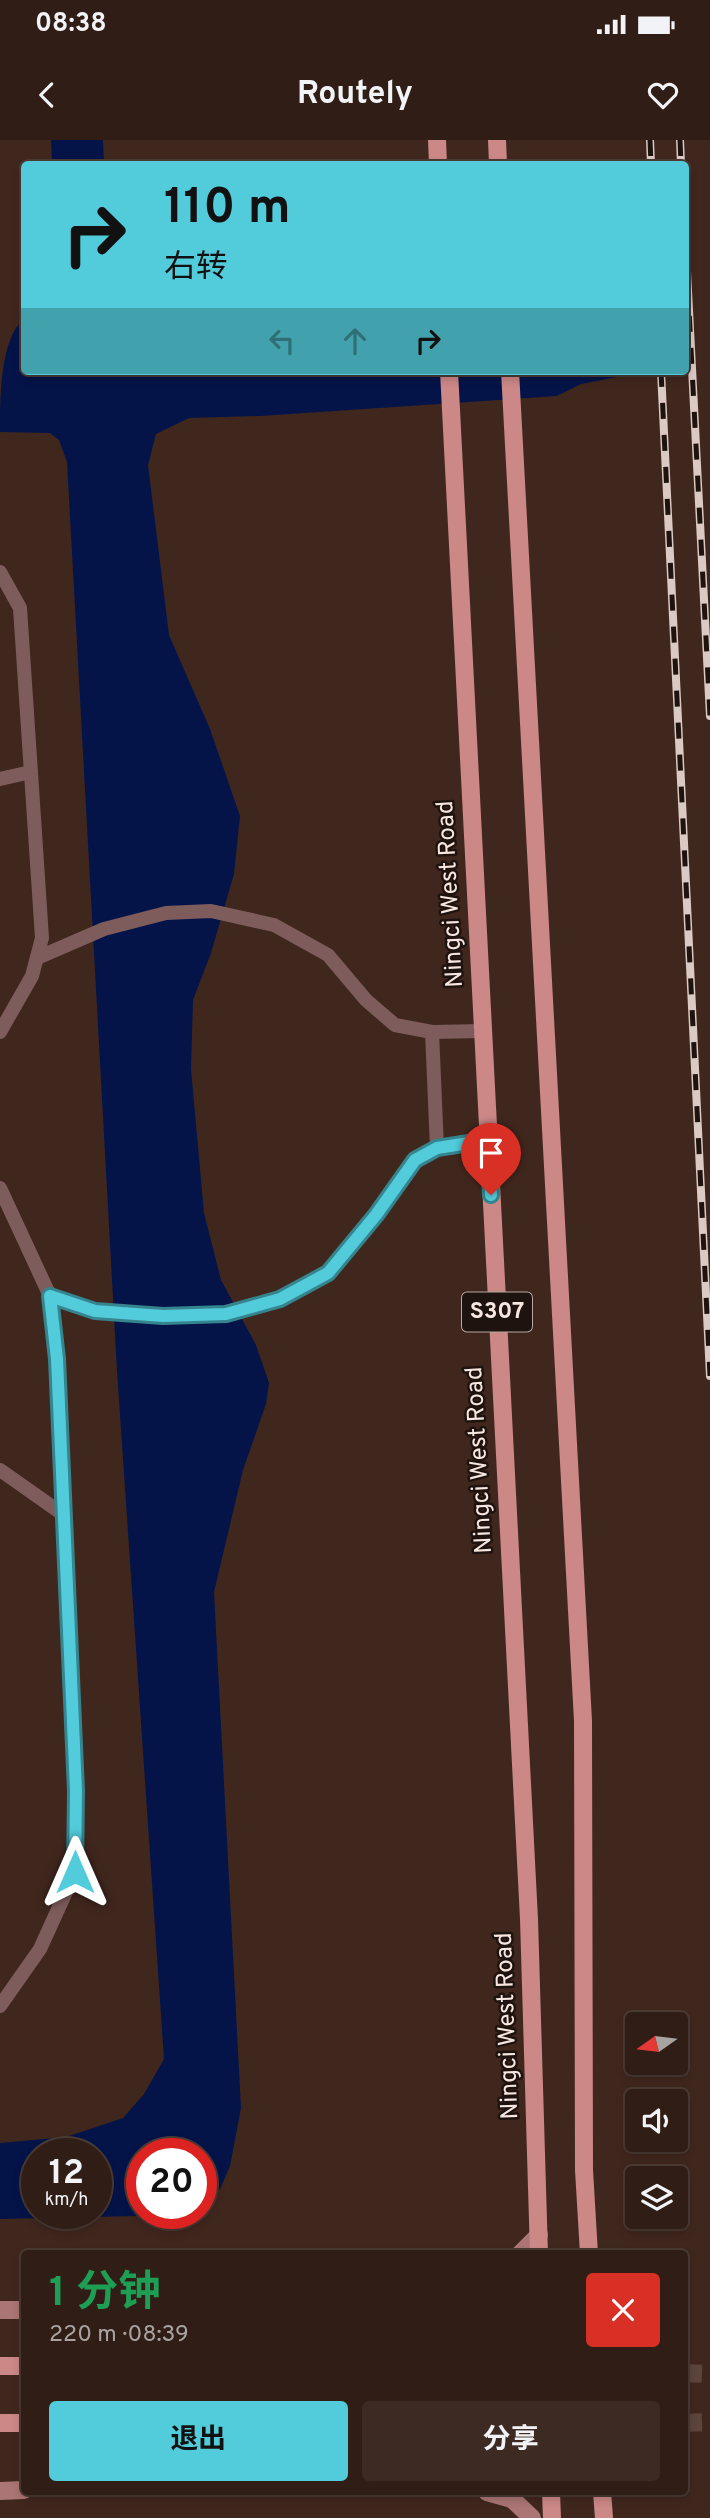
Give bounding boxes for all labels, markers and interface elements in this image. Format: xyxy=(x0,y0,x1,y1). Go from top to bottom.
text: 08:38 xyxy=(35,8,107,41)
text: Routely xyxy=(297,75,413,115)
icon: back xyxy=(28,76,66,114)
icon: heart xyxy=(644,76,682,114)
text: 110 m xyxy=(164,179,291,241)
icon: right xyxy=(49,189,140,280)
text: 右转 xyxy=(164,249,228,289)
icon: left xyxy=(263,322,301,360)
icon: ahead xyxy=(336,322,374,360)
icon: right xyxy=(409,322,447,360)
street label: Ningci West Road xyxy=(431,800,471,988)
pin xyxy=(461,1123,521,1195)
icon: arrive xyxy=(472,1134,510,1172)
road number: S307 xyxy=(462,1292,532,1331)
street label: Ningci West Road xyxy=(460,1366,500,1554)
position arrow xyxy=(38,1835,112,1909)
street label: Ningci West Road xyxy=(490,1932,526,2120)
north arrow xyxy=(625,2012,688,2076)
map controls xyxy=(625,2012,688,2229)
button: sound xyxy=(625,2089,688,2152)
speed limit sign: 20 xyxy=(126,2138,217,2229)
text: 12 xyxy=(49,2152,84,2196)
button: layers xyxy=(625,2166,688,2229)
text: km/h xyxy=(45,2189,88,2212)
text: 1 分钟 xyxy=(49,2268,160,2321)
button: close xyxy=(586,2273,660,2347)
text: 220 m · 08:39 xyxy=(49,2321,189,2350)
button: 退出 xyxy=(49,2401,348,2481)
button: 分享 xyxy=(362,2401,660,2481)

